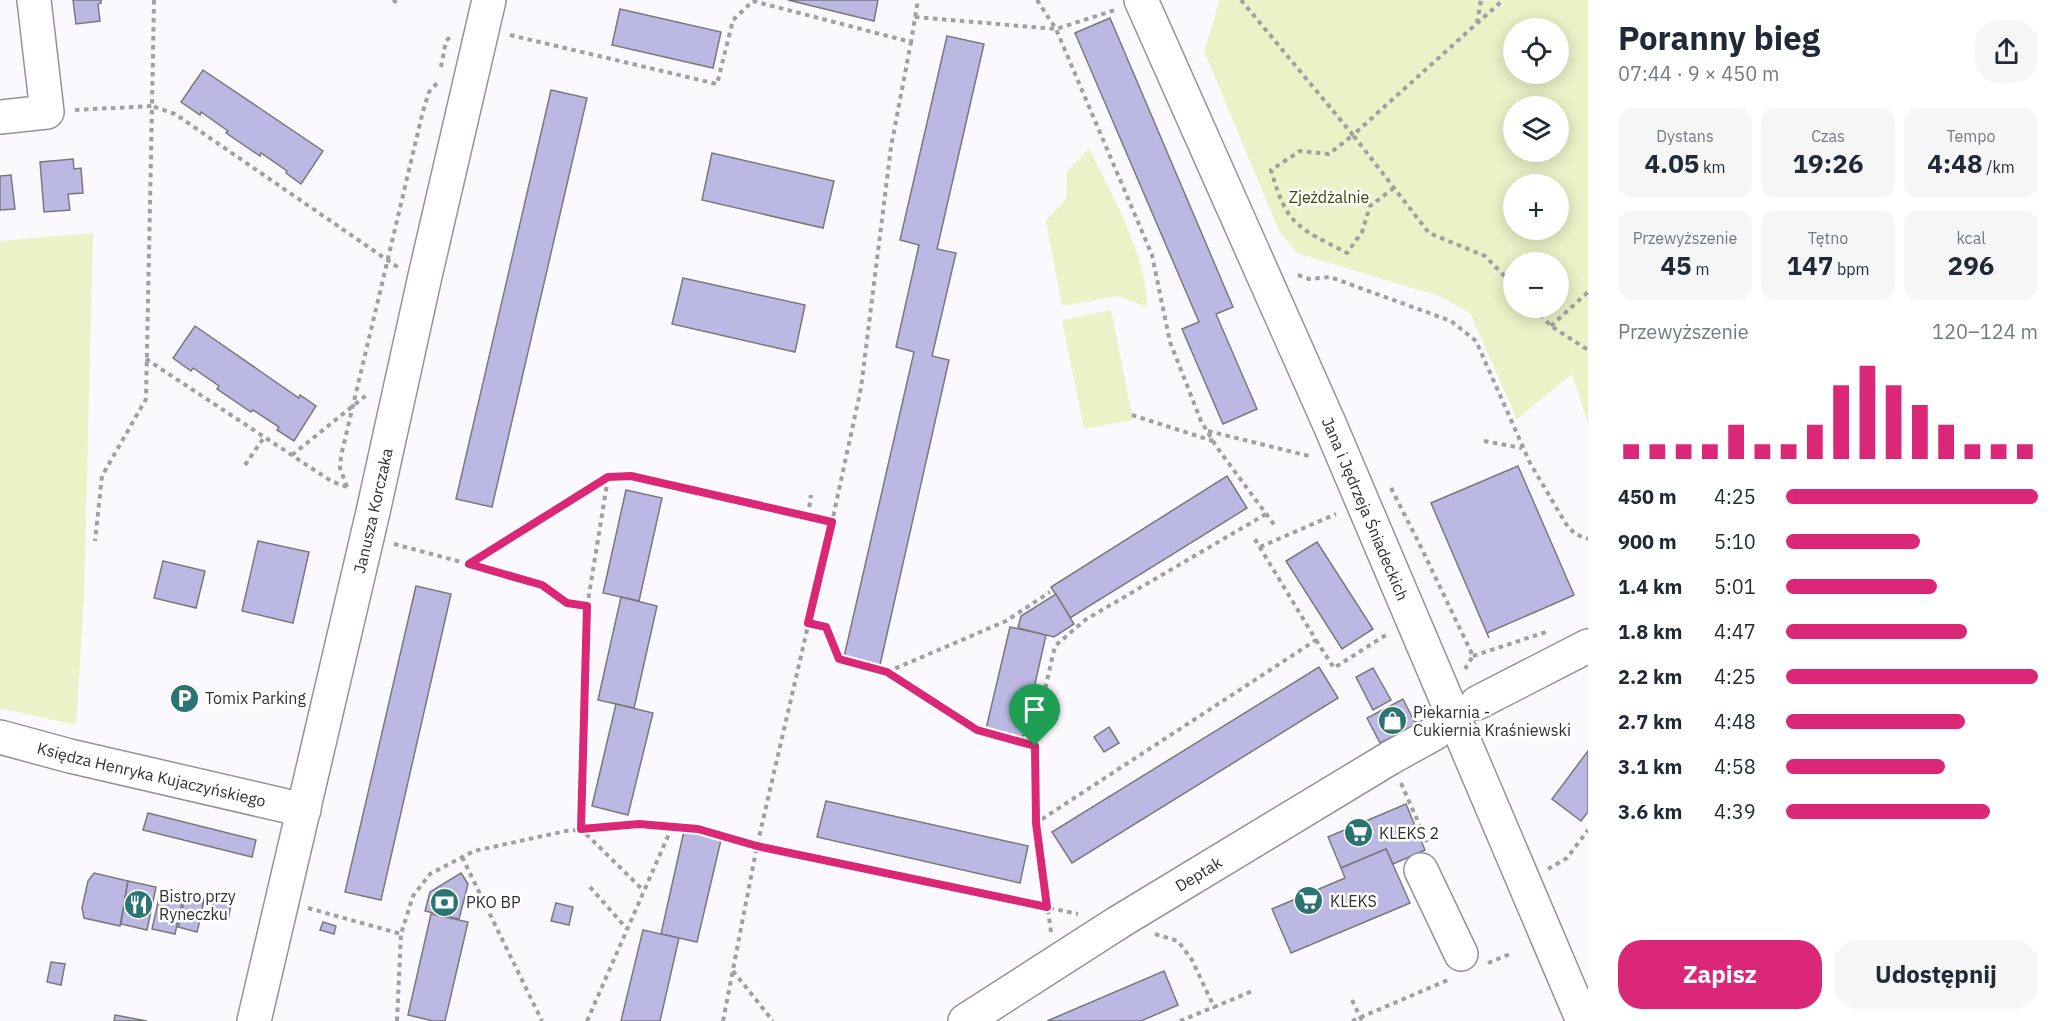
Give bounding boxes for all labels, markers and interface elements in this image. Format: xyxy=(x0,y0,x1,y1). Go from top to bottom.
text: Poranny bieg xyxy=(1618,16,1820,59)
map controls xyxy=(1503,18,1569,318)
button: locate xyxy=(1503,18,1569,84)
button: share xyxy=(1975,20,2038,83)
text: 07:44 · 9 × 450 m xyxy=(1618,60,1779,87)
button: layers xyxy=(1503,96,1569,162)
text: Dystans xyxy=(1656,126,1714,146)
text: Czas xyxy=(1811,126,1845,146)
text: Tempo xyxy=(1946,126,1996,146)
text: 4.05 xyxy=(1644,146,1699,180)
text: 19:26 xyxy=(1793,146,1863,180)
text: 4:48 xyxy=(1927,146,1983,180)
text: km xyxy=(1699,157,1726,177)
text: /km xyxy=(1983,157,2015,177)
button: + xyxy=(1503,174,1569,240)
park label: Zjeżdżalnie xyxy=(1289,187,1370,207)
text: Przewyższenie xyxy=(1633,228,1737,248)
text: Tętno xyxy=(1808,228,1848,248)
text: kcal xyxy=(1956,228,1986,248)
text: 45 xyxy=(1661,248,1692,282)
text: 147 xyxy=(1786,248,1833,282)
text: 296 xyxy=(1948,248,1994,282)
button: − xyxy=(1503,252,1569,318)
text: m xyxy=(1692,259,1709,279)
text: bpm xyxy=(1833,259,1870,279)
text: Przewyższenie xyxy=(1618,318,1749,345)
text: 120–124 m xyxy=(1932,318,2038,345)
street label: Jana i Jędrzeja Śniadeckich xyxy=(1318,414,1413,603)
street label: Janusza Korczaka xyxy=(349,446,397,575)
text: 450 m xyxy=(1618,483,1677,510)
text: 4:25 xyxy=(1714,483,1756,510)
text: 900 m xyxy=(1618,528,1677,555)
text: 5:10 xyxy=(1714,528,1756,555)
text: 1.4 km xyxy=(1618,573,1682,600)
text: 5:01 xyxy=(1714,573,1756,600)
text: 1.8 km xyxy=(1618,618,1682,645)
text: 4:47 xyxy=(1714,618,1756,645)
text: 2.2 km xyxy=(1618,663,1682,690)
text: 4:25 xyxy=(1714,663,1756,690)
parking icon: Tomix Parking xyxy=(168,682,200,714)
pin xyxy=(1009,684,1060,746)
place label: Tomix Parking xyxy=(205,688,306,708)
icon: arrive xyxy=(1018,693,1051,726)
place label: Piekarnia - Cukiernia Kraśniewski xyxy=(1413,702,1571,740)
shop icon: Piekarnia - Cukiernia Kraśniewski xyxy=(1376,705,1408,737)
text: 2.7 km xyxy=(1618,708,1682,735)
text: 4:48 xyxy=(1714,708,1756,735)
street label: Księdza Henryka Kujaczyńskiego xyxy=(35,738,268,811)
text: 3.1 km xyxy=(1618,753,1682,780)
text: 4:58 xyxy=(1714,753,1756,780)
text: 3.6 km xyxy=(1618,798,1682,825)
text: 4:39 xyxy=(1714,798,1756,825)
supermarket icon: KLEKS 2 xyxy=(1342,817,1374,849)
place label: KLEKS 2 xyxy=(1379,823,1439,843)
street label: Deptak xyxy=(1171,852,1226,896)
supermarket icon: KLEKS xyxy=(1293,885,1325,917)
place label: Bistro przy Ryneczku xyxy=(159,886,236,924)
bank icon: PKO BP xyxy=(429,886,461,918)
restaurant icon: Bistro przy Ryneczku xyxy=(122,889,154,921)
place label: KLEKS xyxy=(1330,891,1377,911)
place label: PKO BP xyxy=(466,892,521,912)
button: Zapisz xyxy=(1618,940,1822,1009)
button: Udostępnij xyxy=(1834,940,2038,1009)

